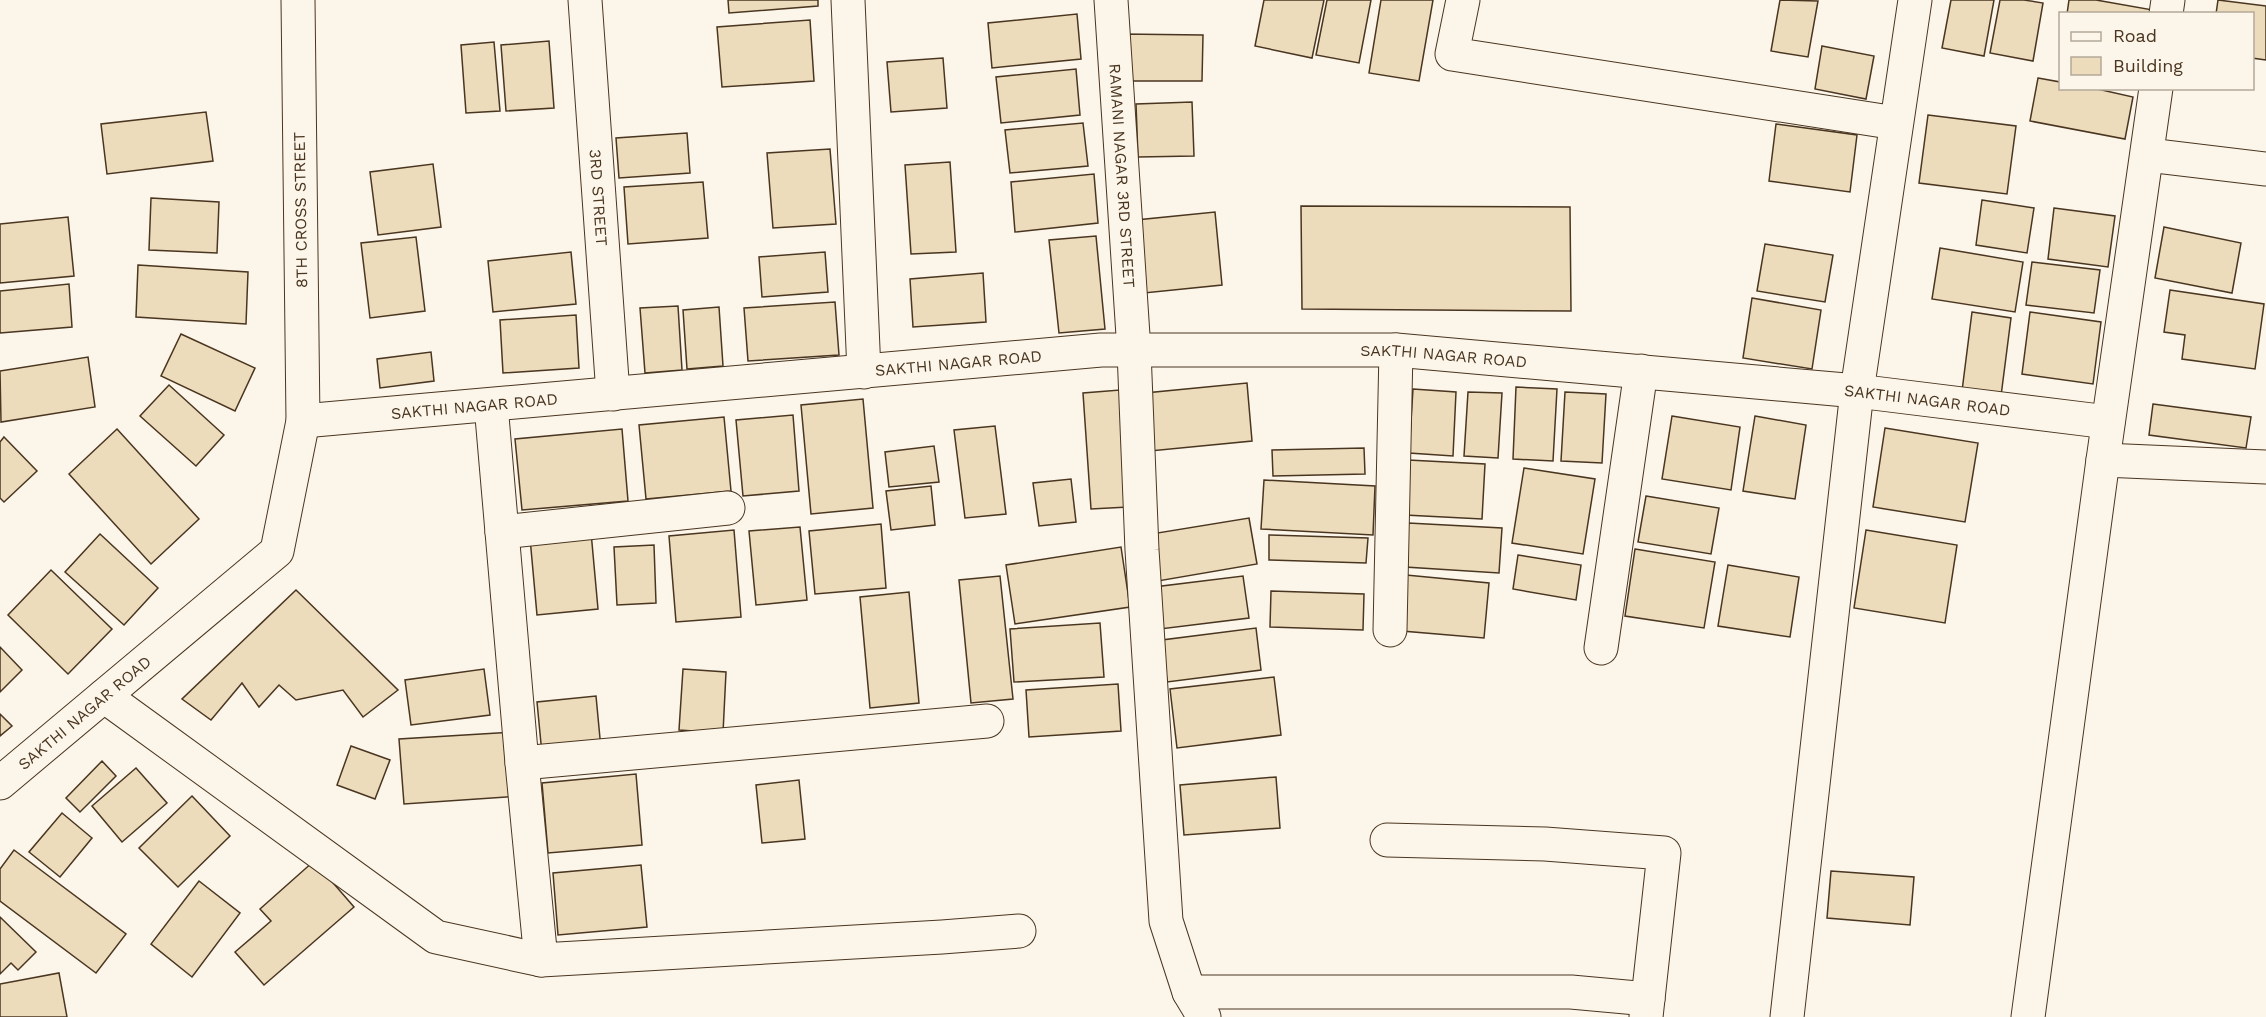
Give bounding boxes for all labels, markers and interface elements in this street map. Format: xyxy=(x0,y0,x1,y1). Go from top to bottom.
legend xyxy=(2059,12,2254,90)
text: Road xyxy=(2113,25,2157,46)
text: Building xyxy=(2113,55,2183,76)
street label: RAMANI NAGAR 3RD STREET xyxy=(1105,63,1139,289)
street label: 8TH CROSS STREET xyxy=(290,131,311,288)
street label: 3RD STREET xyxy=(586,148,611,247)
street label: SAKTHI NAGAR ROAD xyxy=(1360,341,1528,372)
street label: SAKTHI NAGAR ROAD xyxy=(874,346,1043,380)
street label: SAKTHI NAGAR ROAD xyxy=(1844,381,2012,420)
street label: SAKTHI NAGAR ROAD xyxy=(390,389,559,423)
street label: SAKTHI NAGAR ROAD xyxy=(14,652,155,774)

